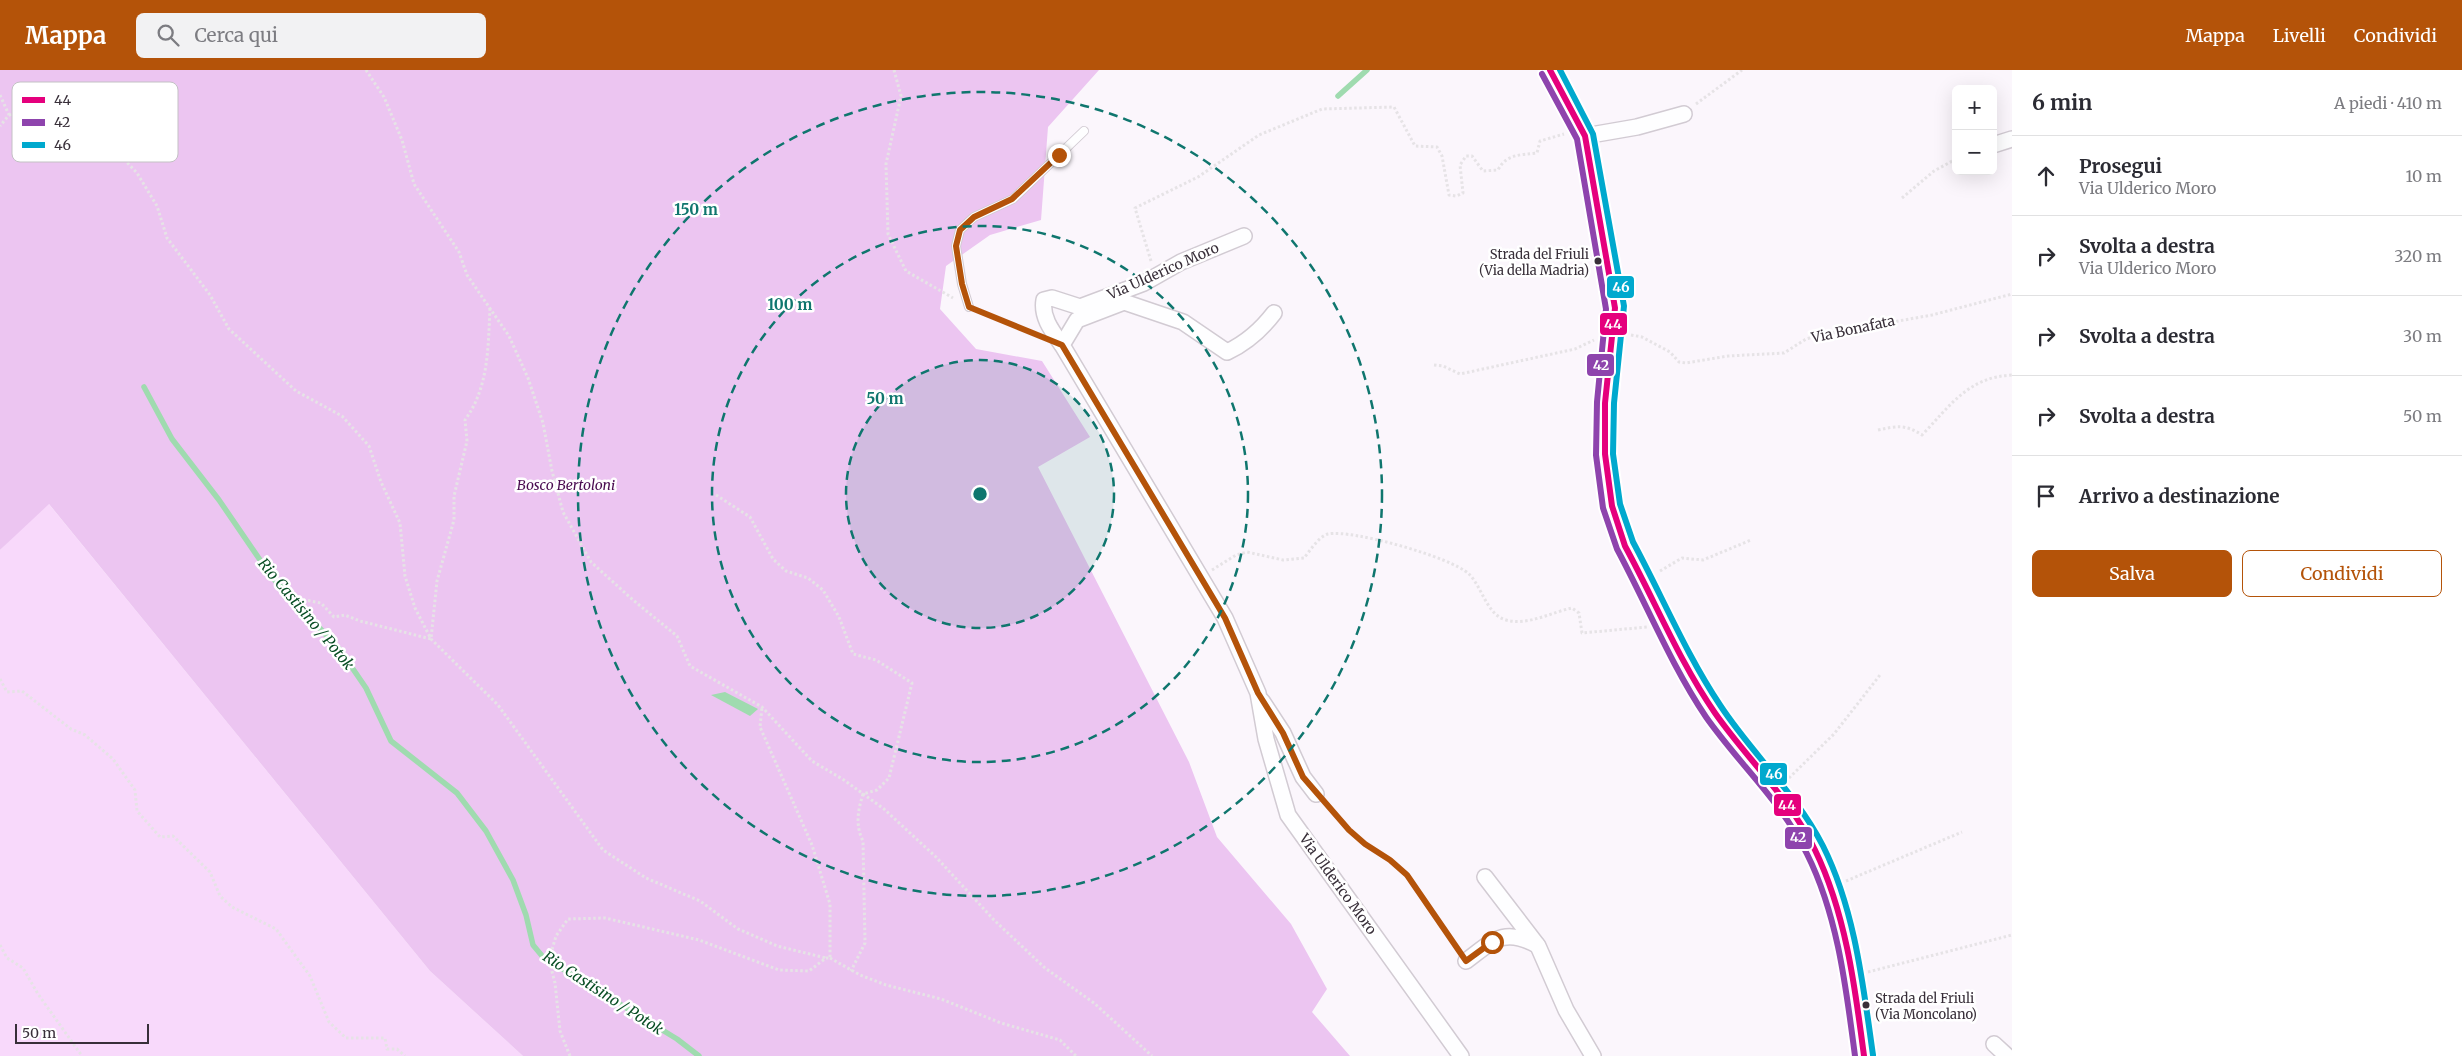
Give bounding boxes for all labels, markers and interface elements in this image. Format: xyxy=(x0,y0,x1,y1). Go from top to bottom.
search box xyxy=(136,13,486,58)
text: Mappa xyxy=(25,20,106,51)
icon: search xyxy=(154,21,182,49)
text: Cerca qui xyxy=(194,23,278,47)
text: Mappa xyxy=(2185,24,2245,47)
text: Livelli xyxy=(2273,24,2326,47)
text: Condividi xyxy=(2354,24,2437,47)
legend xyxy=(12,82,178,162)
map controls xyxy=(1952,85,1997,175)
button: + xyxy=(1952,85,1997,130)
text: 6 min xyxy=(2032,89,2092,116)
text: 44 xyxy=(54,91,72,109)
text: A piedi · 410 m xyxy=(2334,93,2442,113)
text: 42 xyxy=(54,113,70,131)
button: − xyxy=(1952,130,1997,175)
text: 46 xyxy=(54,136,71,154)
route end xyxy=(1048,144,1071,167)
text: Prosegui xyxy=(2079,154,2162,178)
icon: ahead xyxy=(2032,162,2060,190)
text: 10 m xyxy=(2405,166,2442,186)
text: Via Ulderico Moro xyxy=(2079,178,2216,198)
text: 150 m xyxy=(674,200,718,219)
text: Svolta a destra xyxy=(2079,234,2215,258)
street label: Via Ulderico Moro xyxy=(1104,238,1222,304)
icon: right xyxy=(2032,242,2060,270)
place label: Strada del Friuli (Via della Madria) xyxy=(1479,246,1589,279)
text: 320 m xyxy=(2394,246,2442,266)
marker: Strada del Friuli (Via della Madria) xyxy=(1593,256,1603,266)
text: Via Ulderico Moro xyxy=(2079,258,2216,278)
line badge: 46 xyxy=(1606,275,1635,299)
text: 46 xyxy=(1612,278,1630,296)
text: 100 m xyxy=(768,295,812,314)
street label: Via Bonafata xyxy=(1809,311,1897,347)
line badge: 44 xyxy=(1599,312,1628,336)
text: 44 xyxy=(1604,315,1622,333)
icon: right xyxy=(2032,322,2060,350)
text: Svolta a destra xyxy=(2079,324,2215,348)
text: 30 m xyxy=(2403,326,2442,346)
line badge: 42 xyxy=(1586,353,1615,377)
text: 42 xyxy=(1593,356,1609,374)
text: 50 m xyxy=(866,389,904,408)
icon: right xyxy=(2032,402,2060,430)
text: Svolta a destra xyxy=(2079,404,2215,428)
text: 50 m xyxy=(2403,406,2442,426)
park label: Bosco Bertoloni xyxy=(517,476,615,494)
icon: arrive xyxy=(2032,482,2060,510)
text: Arrivo a destinazione xyxy=(2079,484,2279,508)
centre of rings xyxy=(971,485,989,503)
button: Salva xyxy=(2032,550,2232,597)
button: Condividi xyxy=(2242,550,2442,597)
water label: Rio Castisino / Potok xyxy=(254,554,359,674)
line badge: 46 xyxy=(1759,762,1788,786)
text: 46 xyxy=(1765,765,1783,783)
line badge: 44 xyxy=(1773,793,1802,817)
text: 44 xyxy=(1778,796,1796,814)
line badge: 42 xyxy=(1784,826,1813,850)
text: 42 xyxy=(1790,828,1806,846)
street label: Via Ulderico Moro xyxy=(1295,829,1381,938)
route start xyxy=(1481,931,1504,954)
water label: Rio Castisino / Potok xyxy=(540,947,668,1039)
place label: Strada del Friuli (Via Moncolano) xyxy=(1875,990,1977,1023)
marker: Strada del Friuli (Via Moncolano) xyxy=(1861,1000,1871,1010)
scale bar xyxy=(15,1021,149,1044)
text: 50 m xyxy=(22,1024,56,1042)

